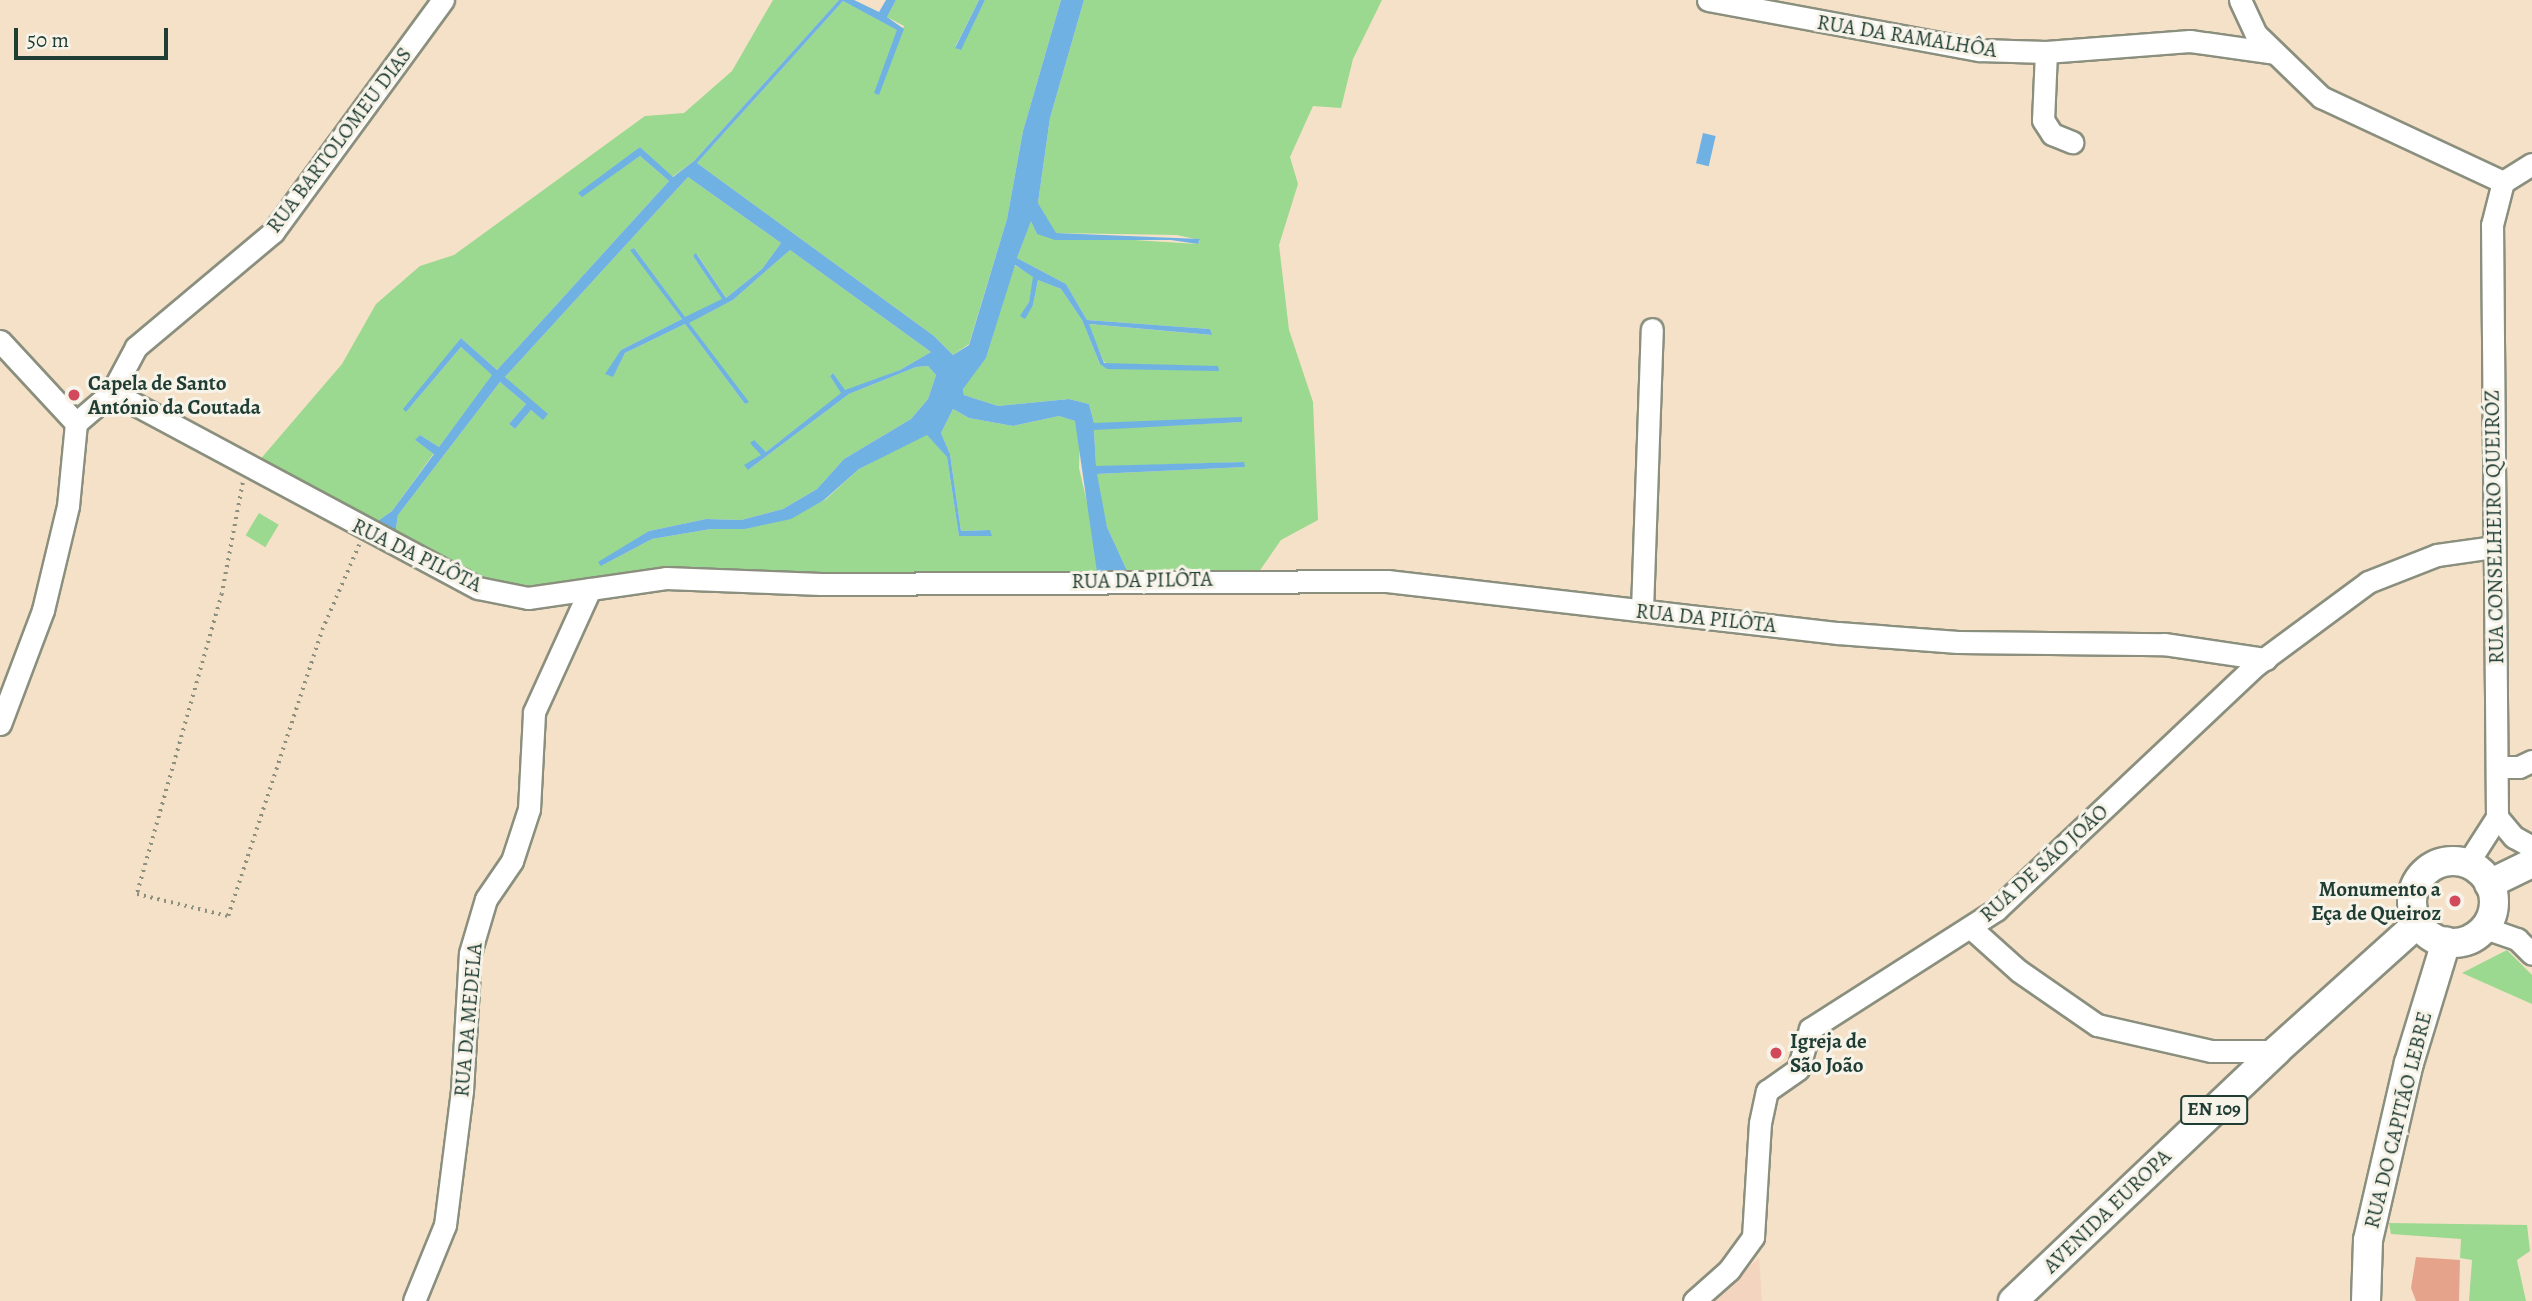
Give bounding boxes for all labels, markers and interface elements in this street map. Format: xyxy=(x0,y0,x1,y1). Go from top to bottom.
street label: RUA DA RAMALHÔA xyxy=(1815,9,1999,63)
scale bar xyxy=(18,14,172,58)
text: 50 m xyxy=(27,26,69,54)
street label: RUA BARTOLOMEU DIAS xyxy=(261,42,417,238)
place label: Capela de Santo António da Coutada xyxy=(88,370,261,420)
marker: Capela de Santo António da Coutada xyxy=(66,387,82,403)
street label: RUA CONSELHEIRO QUEIRÓZ xyxy=(2479,390,2509,664)
street label: RUA DA PILÔTA xyxy=(348,513,486,597)
street label: RUA DA PILÔTA xyxy=(1071,566,1213,594)
street label: RUA DA PILÔTA xyxy=(1634,598,1778,638)
street label: RUA DE SÃO JOÃO xyxy=(1975,799,2113,927)
place label: Monumento a Eça de Queiroz xyxy=(2311,876,2441,926)
marker: Monumento a Eça de Queiroz xyxy=(2447,893,2463,909)
street label: RUA DA MEDELA xyxy=(449,942,487,1098)
street label: RUA DO CAPITÃO LEBRE xyxy=(2359,1009,2437,1231)
place label: Igreja de São João xyxy=(1790,1028,1867,1078)
marker: Igreja de São João xyxy=(1768,1045,1784,1061)
road number: EN 109 xyxy=(2179,1094,2249,1126)
street label: AVENIDA EUROPA xyxy=(2038,1144,2176,1278)

